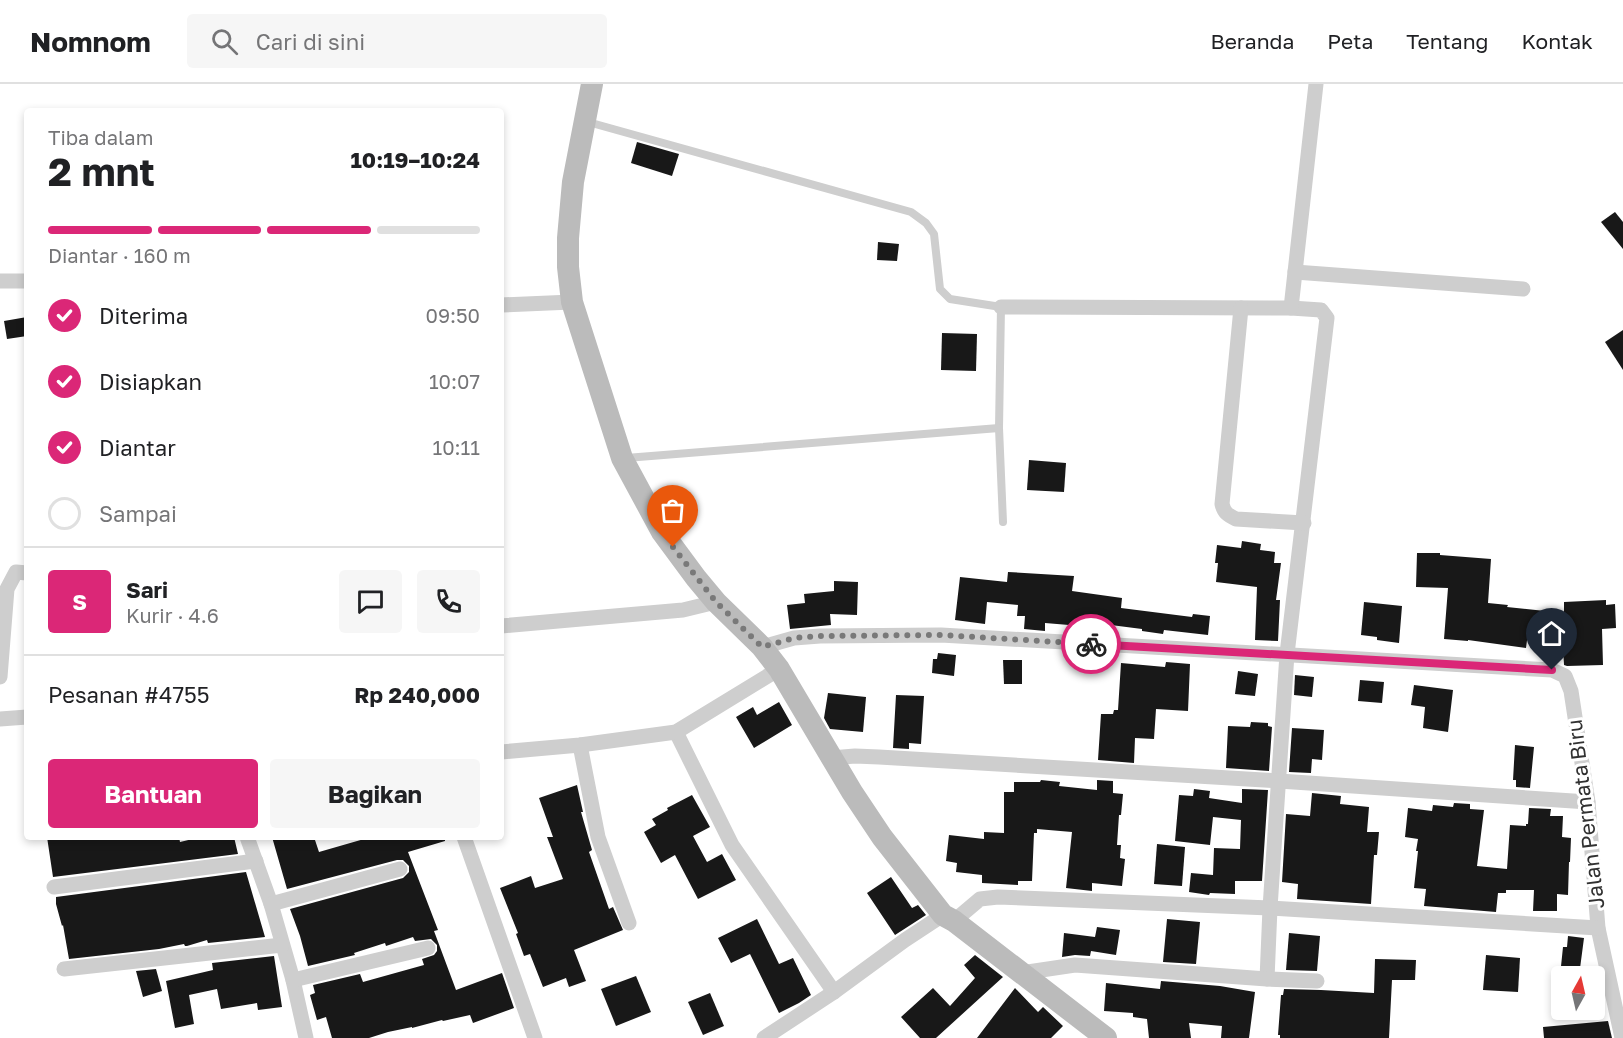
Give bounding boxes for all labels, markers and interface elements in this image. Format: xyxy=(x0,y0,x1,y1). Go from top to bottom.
search box xyxy=(187,14,607,68)
text: Nomnom xyxy=(30,25,151,58)
icon: search xyxy=(208,25,241,58)
text: Cari di sini xyxy=(256,28,365,55)
text: Beranda xyxy=(1211,28,1294,54)
text: Peta xyxy=(1327,28,1373,54)
text: Tentang xyxy=(1406,28,1488,54)
text: Kontak xyxy=(1521,28,1593,54)
text: Tiba dalam xyxy=(48,125,153,149)
text: 10:19–10:24 xyxy=(351,146,480,173)
text: 2 mnt xyxy=(48,148,155,195)
text: Diantar · 160 m xyxy=(48,243,191,267)
icon: check xyxy=(48,299,81,332)
text: Diterima xyxy=(99,302,188,329)
text: 09:50 xyxy=(426,303,480,327)
icon: check xyxy=(48,365,81,398)
text: Disiapkan xyxy=(99,368,202,395)
text: 10:07 xyxy=(429,369,480,393)
icon: check xyxy=(48,431,81,464)
text: Diantar xyxy=(99,434,176,461)
text: 10:11 xyxy=(433,435,480,459)
pin xyxy=(647,485,698,547)
icon: bag xyxy=(656,494,689,527)
text: Sampai xyxy=(99,500,177,527)
button: chat xyxy=(339,570,402,633)
button: phone xyxy=(417,570,480,633)
text: Sari xyxy=(126,576,168,603)
text: S xyxy=(72,588,87,615)
text: Kurir · 4.6 xyxy=(126,603,219,627)
pin xyxy=(1526,608,1577,670)
courier xyxy=(1061,614,1121,674)
icon: home xyxy=(1535,617,1568,650)
icon: bike xyxy=(1075,628,1108,661)
text: Pesanan #4755 xyxy=(48,681,210,708)
text: Rp 240,000 xyxy=(354,681,480,708)
street label: Jalan Permata Biru xyxy=(1560,718,1610,910)
button: Bantuan xyxy=(48,759,258,828)
button: Bagikan xyxy=(270,759,480,828)
north arrow xyxy=(1551,966,1605,1020)
map controls xyxy=(1551,966,1605,1020)

